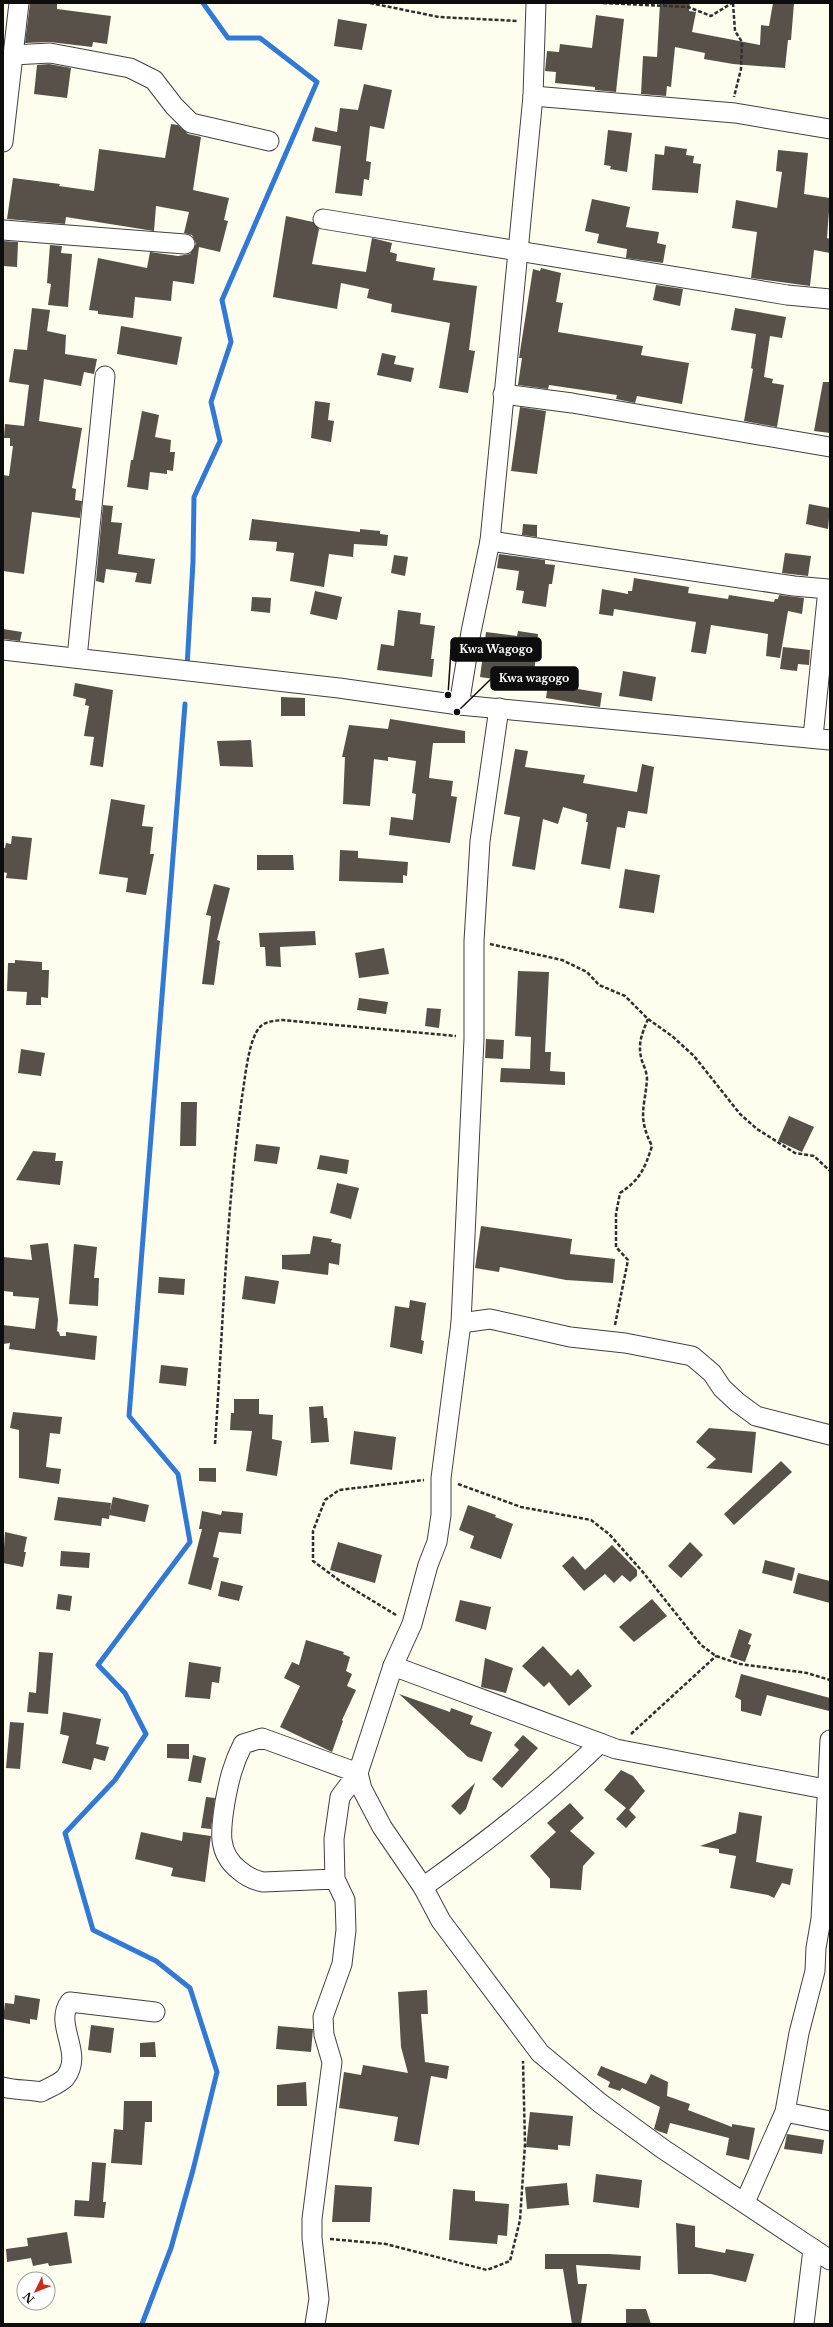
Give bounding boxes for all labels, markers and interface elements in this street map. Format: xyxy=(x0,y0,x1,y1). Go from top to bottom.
callout: Kwa Wagogo xyxy=(451,638,541,661)
text: Kwa Wagogo xyxy=(459,642,533,656)
callout: Kwa wagogo xyxy=(491,667,578,690)
text: Kwa wagogo xyxy=(499,671,569,685)
north arrow xyxy=(16,2271,56,2311)
text: N xyxy=(20,2289,37,2306)

